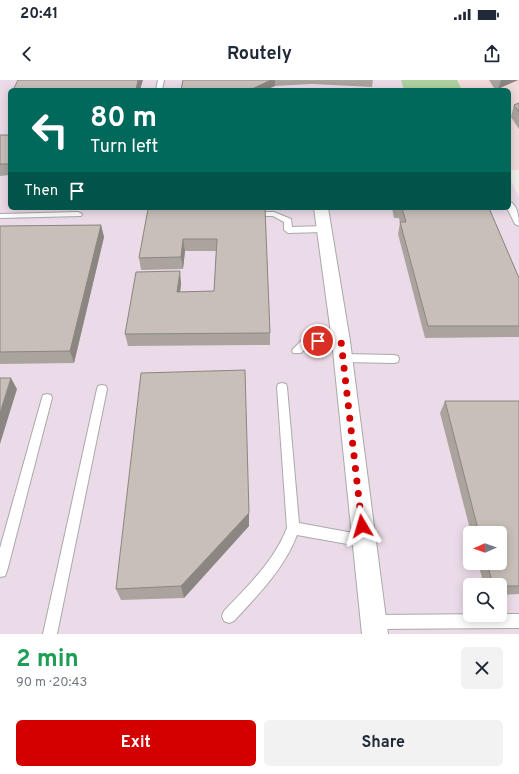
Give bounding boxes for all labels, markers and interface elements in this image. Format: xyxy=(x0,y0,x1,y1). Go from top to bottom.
text: 20:41 xyxy=(20,5,58,24)
icon: back xyxy=(16,43,38,65)
text: Routely xyxy=(227,43,292,66)
icon: share xyxy=(481,43,503,65)
text: 80 m xyxy=(90,101,157,137)
icon: left xyxy=(24,104,76,156)
text: Turn left xyxy=(90,136,158,159)
icon: arrive xyxy=(66,180,88,202)
text: Then xyxy=(24,182,58,201)
pin xyxy=(301,324,335,358)
icon: arrive xyxy=(307,330,329,352)
position arrow xyxy=(341,505,383,547)
north arrow xyxy=(463,526,507,570)
map controls xyxy=(463,526,507,622)
button: search xyxy=(463,578,507,622)
text: 2 min xyxy=(16,645,79,675)
button: close xyxy=(461,647,503,689)
text: 90 m · 20:43 xyxy=(16,675,87,691)
button: Exit xyxy=(16,720,256,766)
button: Share xyxy=(264,720,503,766)

